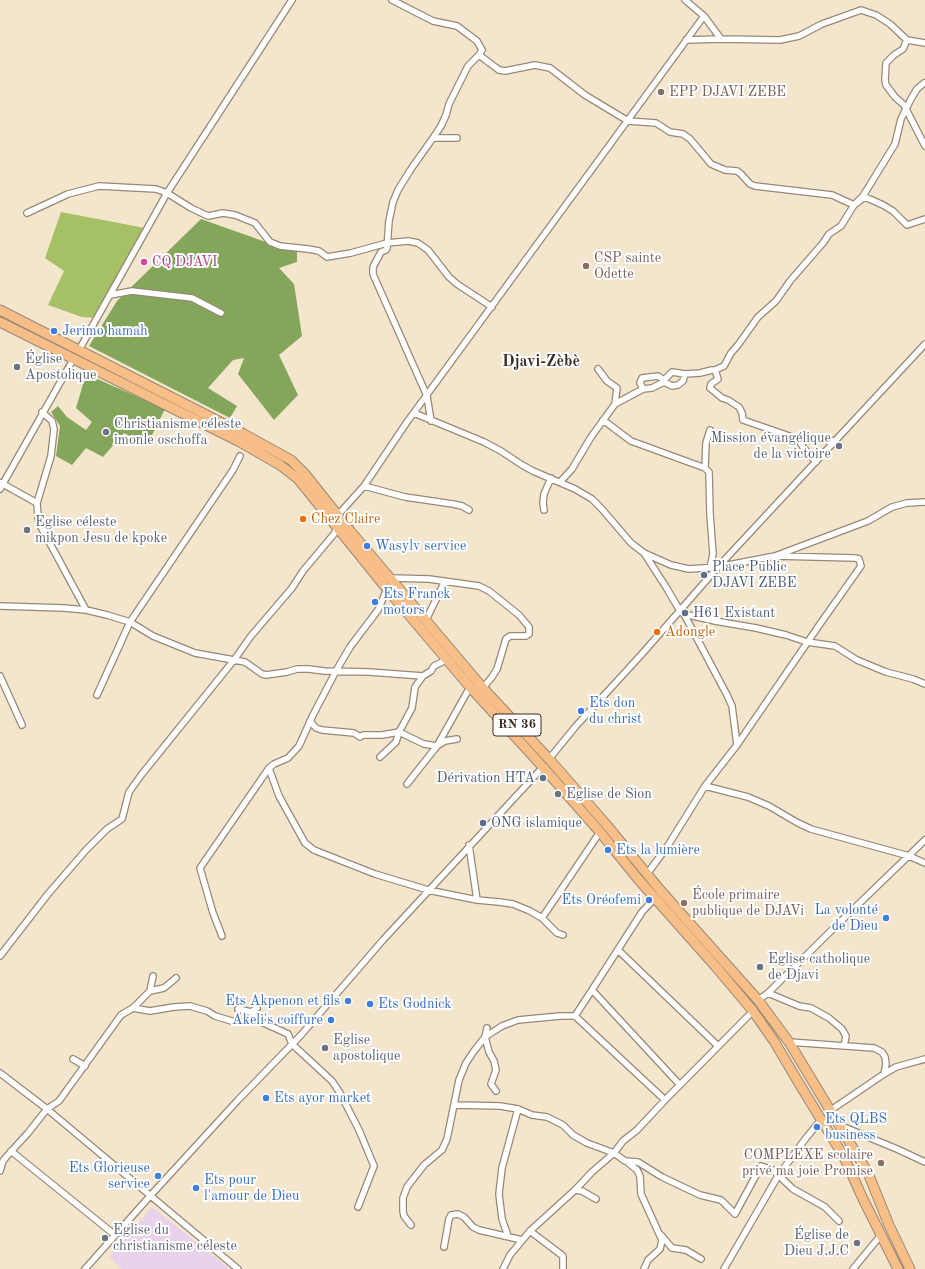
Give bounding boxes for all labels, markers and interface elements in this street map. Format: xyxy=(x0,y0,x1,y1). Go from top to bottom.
place label: EPP DJAVI ZEBE xyxy=(669,84,786,100)
marker: EPP DJAVI ZEBE xyxy=(656,87,666,97)
place label: CSP sainte Odette xyxy=(594,250,661,282)
place label: CQ DJAVI xyxy=(152,254,217,270)
marker: CQ DJAVI xyxy=(139,257,149,267)
marker: CSP sainte Odette xyxy=(581,261,591,271)
place label: Jerimo hamah xyxy=(62,323,148,339)
marker: Jerimo hamah xyxy=(49,326,59,336)
place label: Église Apostolique xyxy=(25,351,96,384)
district label: Djavi-Zèbè xyxy=(502,352,580,372)
marker: Église Apostolique xyxy=(12,362,22,372)
place label: Christianisme céleste imonle oschoffa xyxy=(114,416,241,448)
marker: Christianisme céleste imonle oschoffa xyxy=(101,427,111,437)
place label: Mission évangélique de la victoire xyxy=(711,430,831,462)
marker: Mission évangélique de la victoire xyxy=(834,441,844,451)
place label: Chez Claire xyxy=(311,511,381,527)
place label: Eglise céleste mikpon Jesu de kpoke xyxy=(35,514,167,546)
marker: Chez Claire xyxy=(298,514,308,524)
marker: Eglise céleste mikpon Jesu de kpoke xyxy=(22,525,32,535)
place label: Wasylv service xyxy=(375,538,466,554)
marker: Wasylv service xyxy=(362,541,372,551)
place label: Place Public DJAVI ZEBE xyxy=(712,559,796,592)
marker: Place Public DJAVI ZEBE xyxy=(699,570,709,580)
place label: Ets Franck motors xyxy=(383,586,451,618)
marker: Ets Franck motors xyxy=(370,597,380,607)
place label: H61 Existant xyxy=(693,605,775,621)
marker: H61 Existant xyxy=(680,608,690,618)
place label: Adongle xyxy=(665,624,715,640)
marker: Adongle xyxy=(652,627,662,637)
place label: Ets don du christ xyxy=(589,695,642,728)
marker: Ets don du christ xyxy=(576,706,586,716)
road number: RN 36 xyxy=(493,714,541,736)
place label: Dérivation HTA xyxy=(437,770,535,786)
marker: Dérivation HTA xyxy=(538,773,548,783)
place label: Eglise de Sion xyxy=(566,786,652,802)
marker: Eglise de Sion xyxy=(553,789,563,799)
place label: ONG islamique xyxy=(491,815,582,831)
marker: ONG islamique xyxy=(478,818,488,828)
place label: Ets la lumière xyxy=(616,842,700,858)
marker: Ets la lumière xyxy=(603,845,613,855)
place label: École primaire publique de DJAVi xyxy=(692,887,804,920)
place label: Ets Oréofemi xyxy=(562,892,641,908)
marker: Ets Oréofemi xyxy=(644,895,654,905)
marker: École primaire publique de DJAVi xyxy=(679,898,689,908)
place label: La volonté de Dieu xyxy=(814,902,878,934)
marker: La volonté de Dieu xyxy=(881,913,891,923)
place label: Eglise catholique de Djavi xyxy=(768,951,870,984)
marker: Eglise catholique de Djavi xyxy=(755,962,765,972)
place label: Ets Akpenon et fils xyxy=(225,993,340,1009)
marker: Ets Akpenon et fils xyxy=(343,996,353,1006)
place label: Ets Godnick xyxy=(378,996,452,1012)
marker: Ets Godnick xyxy=(365,999,375,1009)
place label: Akeli's coiffure xyxy=(232,1012,323,1028)
marker: Akeli's coiffure xyxy=(326,1015,336,1025)
place label: Eglise apostolique xyxy=(333,1032,401,1064)
marker: Eglise apostolique xyxy=(320,1043,330,1053)
place label: Ets ayor market xyxy=(274,1090,371,1106)
marker: Ets ayor market xyxy=(261,1093,271,1103)
place label: Ets QLBS business xyxy=(825,1111,887,1144)
marker: Ets QLBS business xyxy=(812,1122,822,1132)
place label: COMPLEXE scolaire privé ma joie Promise xyxy=(742,1147,873,1180)
marker: COMPLEXE scolaire privé ma joie Promise xyxy=(876,1158,886,1168)
place label: Ets Glorieuse service xyxy=(69,1160,150,1192)
marker: Ets Glorieuse service xyxy=(153,1171,163,1181)
place label: Ets pour l'amour de Dieu xyxy=(204,1172,300,1204)
marker: Ets pour l'amour de Dieu xyxy=(191,1183,201,1193)
place label: Eglise du christianisme céleste xyxy=(113,1222,237,1254)
place label: Église de Dieu J.J.C xyxy=(784,1227,849,1260)
marker: Eglise du christianisme céleste xyxy=(100,1233,110,1243)
marker: Église de Dieu J.J.C xyxy=(852,1238,862,1248)

